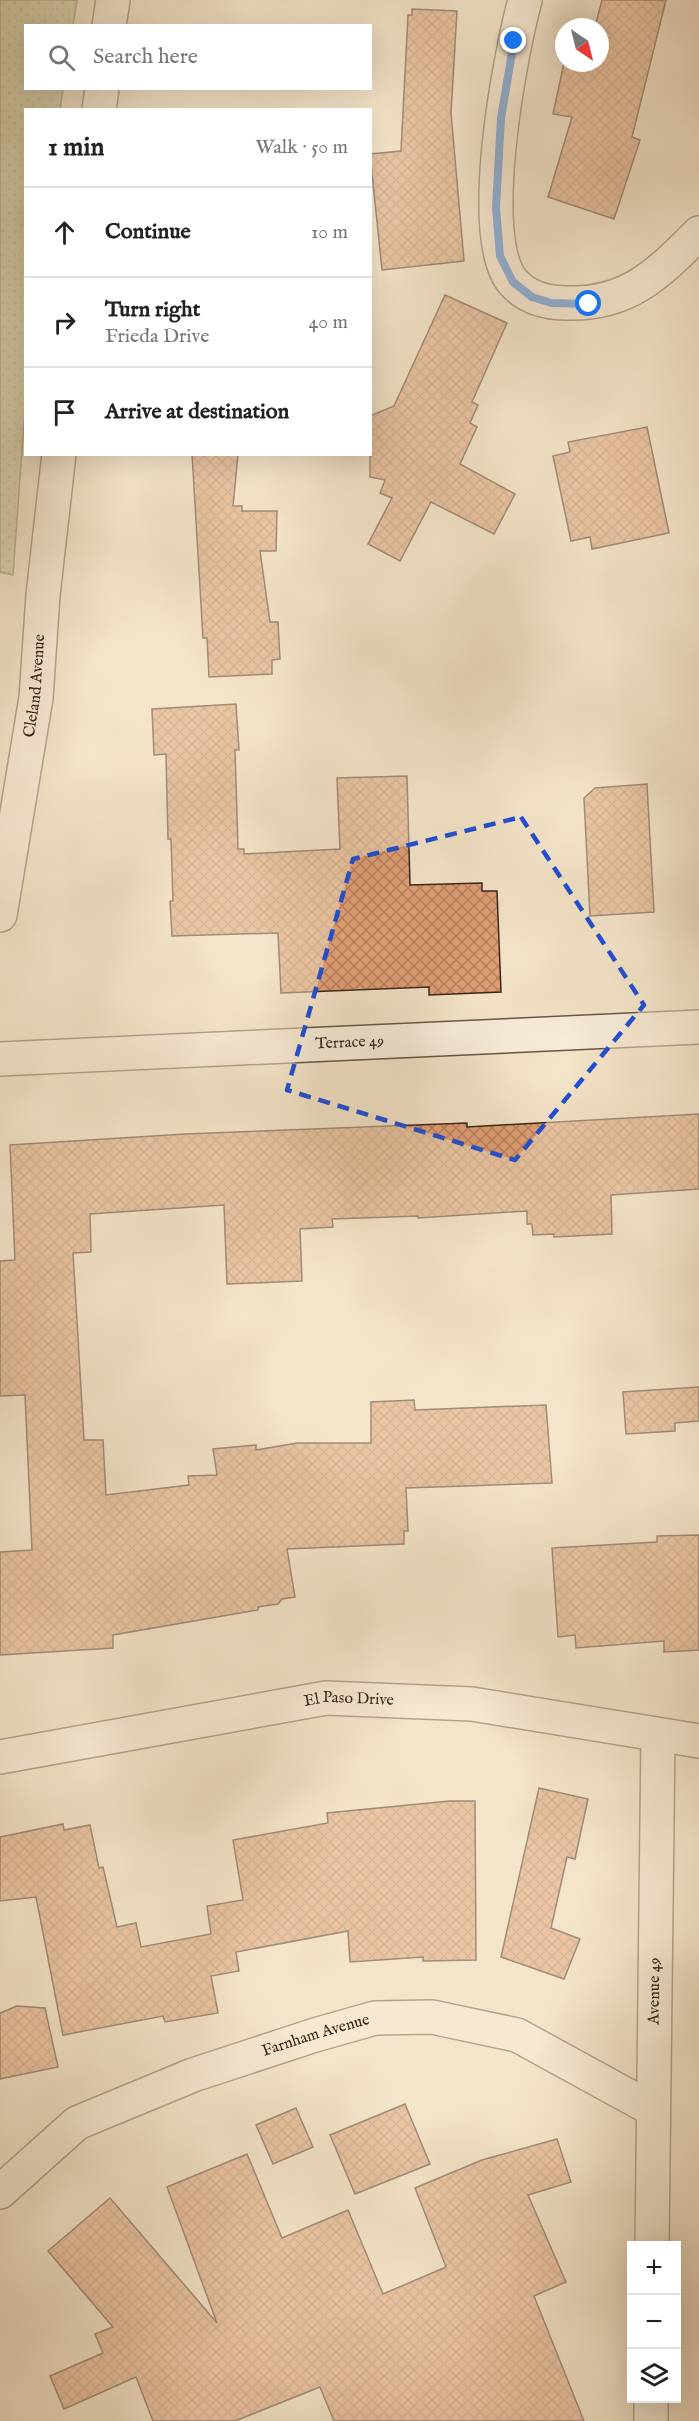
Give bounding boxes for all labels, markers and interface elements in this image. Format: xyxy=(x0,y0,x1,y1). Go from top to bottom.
north arrow xyxy=(555,18,609,72)
search box xyxy=(24,24,372,90)
route end xyxy=(500,27,526,53)
icon: search xyxy=(45,41,78,74)
text: Search here xyxy=(93,43,198,71)
text: 1 min xyxy=(48,131,104,164)
text: Walk · 50 m xyxy=(255,135,348,160)
icon: ahead xyxy=(48,216,81,249)
text: Continue xyxy=(105,218,191,246)
text: 10 m xyxy=(311,220,348,245)
route start xyxy=(575,290,601,316)
text: Turn right xyxy=(105,296,200,324)
icon: right xyxy=(48,306,81,339)
text: 40 m xyxy=(309,310,348,335)
text: Frieda Drive xyxy=(105,324,209,349)
icon: arrive xyxy=(48,396,81,429)
text: Arrive at destination xyxy=(105,398,289,426)
street label: Cleland Avenue xyxy=(20,633,50,739)
street label: Terrace 49 xyxy=(315,1031,384,1055)
street label: El Paso Drive xyxy=(302,1688,394,1712)
street label: Avenue 49 xyxy=(645,1957,665,2026)
street label: Farnham Avenue xyxy=(260,2010,372,2062)
map controls xyxy=(627,2241,681,2403)
button: + xyxy=(627,2241,681,2295)
button: − xyxy=(627,2295,681,2349)
button: layers xyxy=(627,2349,681,2403)

